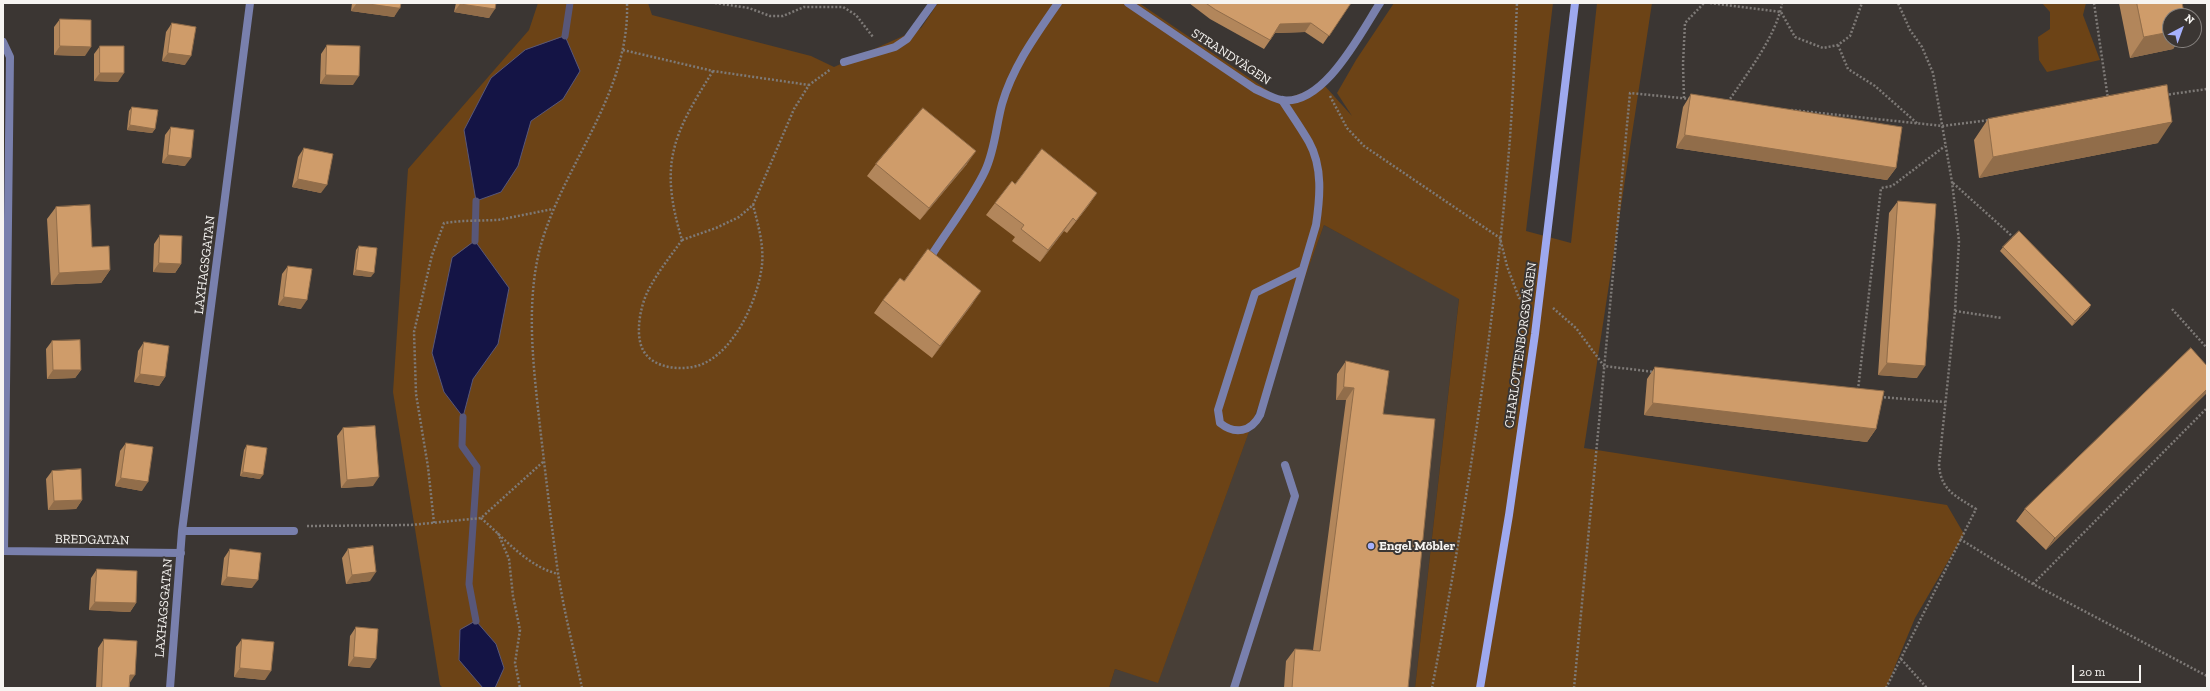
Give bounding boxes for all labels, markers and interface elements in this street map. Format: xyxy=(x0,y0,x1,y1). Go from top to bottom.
north arrow xyxy=(2162,8,2202,48)
text: N xyxy=(2182,12,2197,27)
street label: STRANDVÄGEN xyxy=(1188,25,1274,89)
street label: LAXHAGSGATAN xyxy=(191,215,219,315)
street label: CHARLOTTENBORGSVÄGEN xyxy=(1502,261,1540,429)
street label: BREDGATAN xyxy=(55,532,129,548)
place label: Engel Möbler xyxy=(1379,538,1455,554)
marker: Engel Möbler xyxy=(1366,541,1376,551)
street label: LAXHAGSGATAN xyxy=(152,558,176,658)
scale bar xyxy=(2074,657,2143,683)
text: 20 m xyxy=(2079,665,2105,679)

